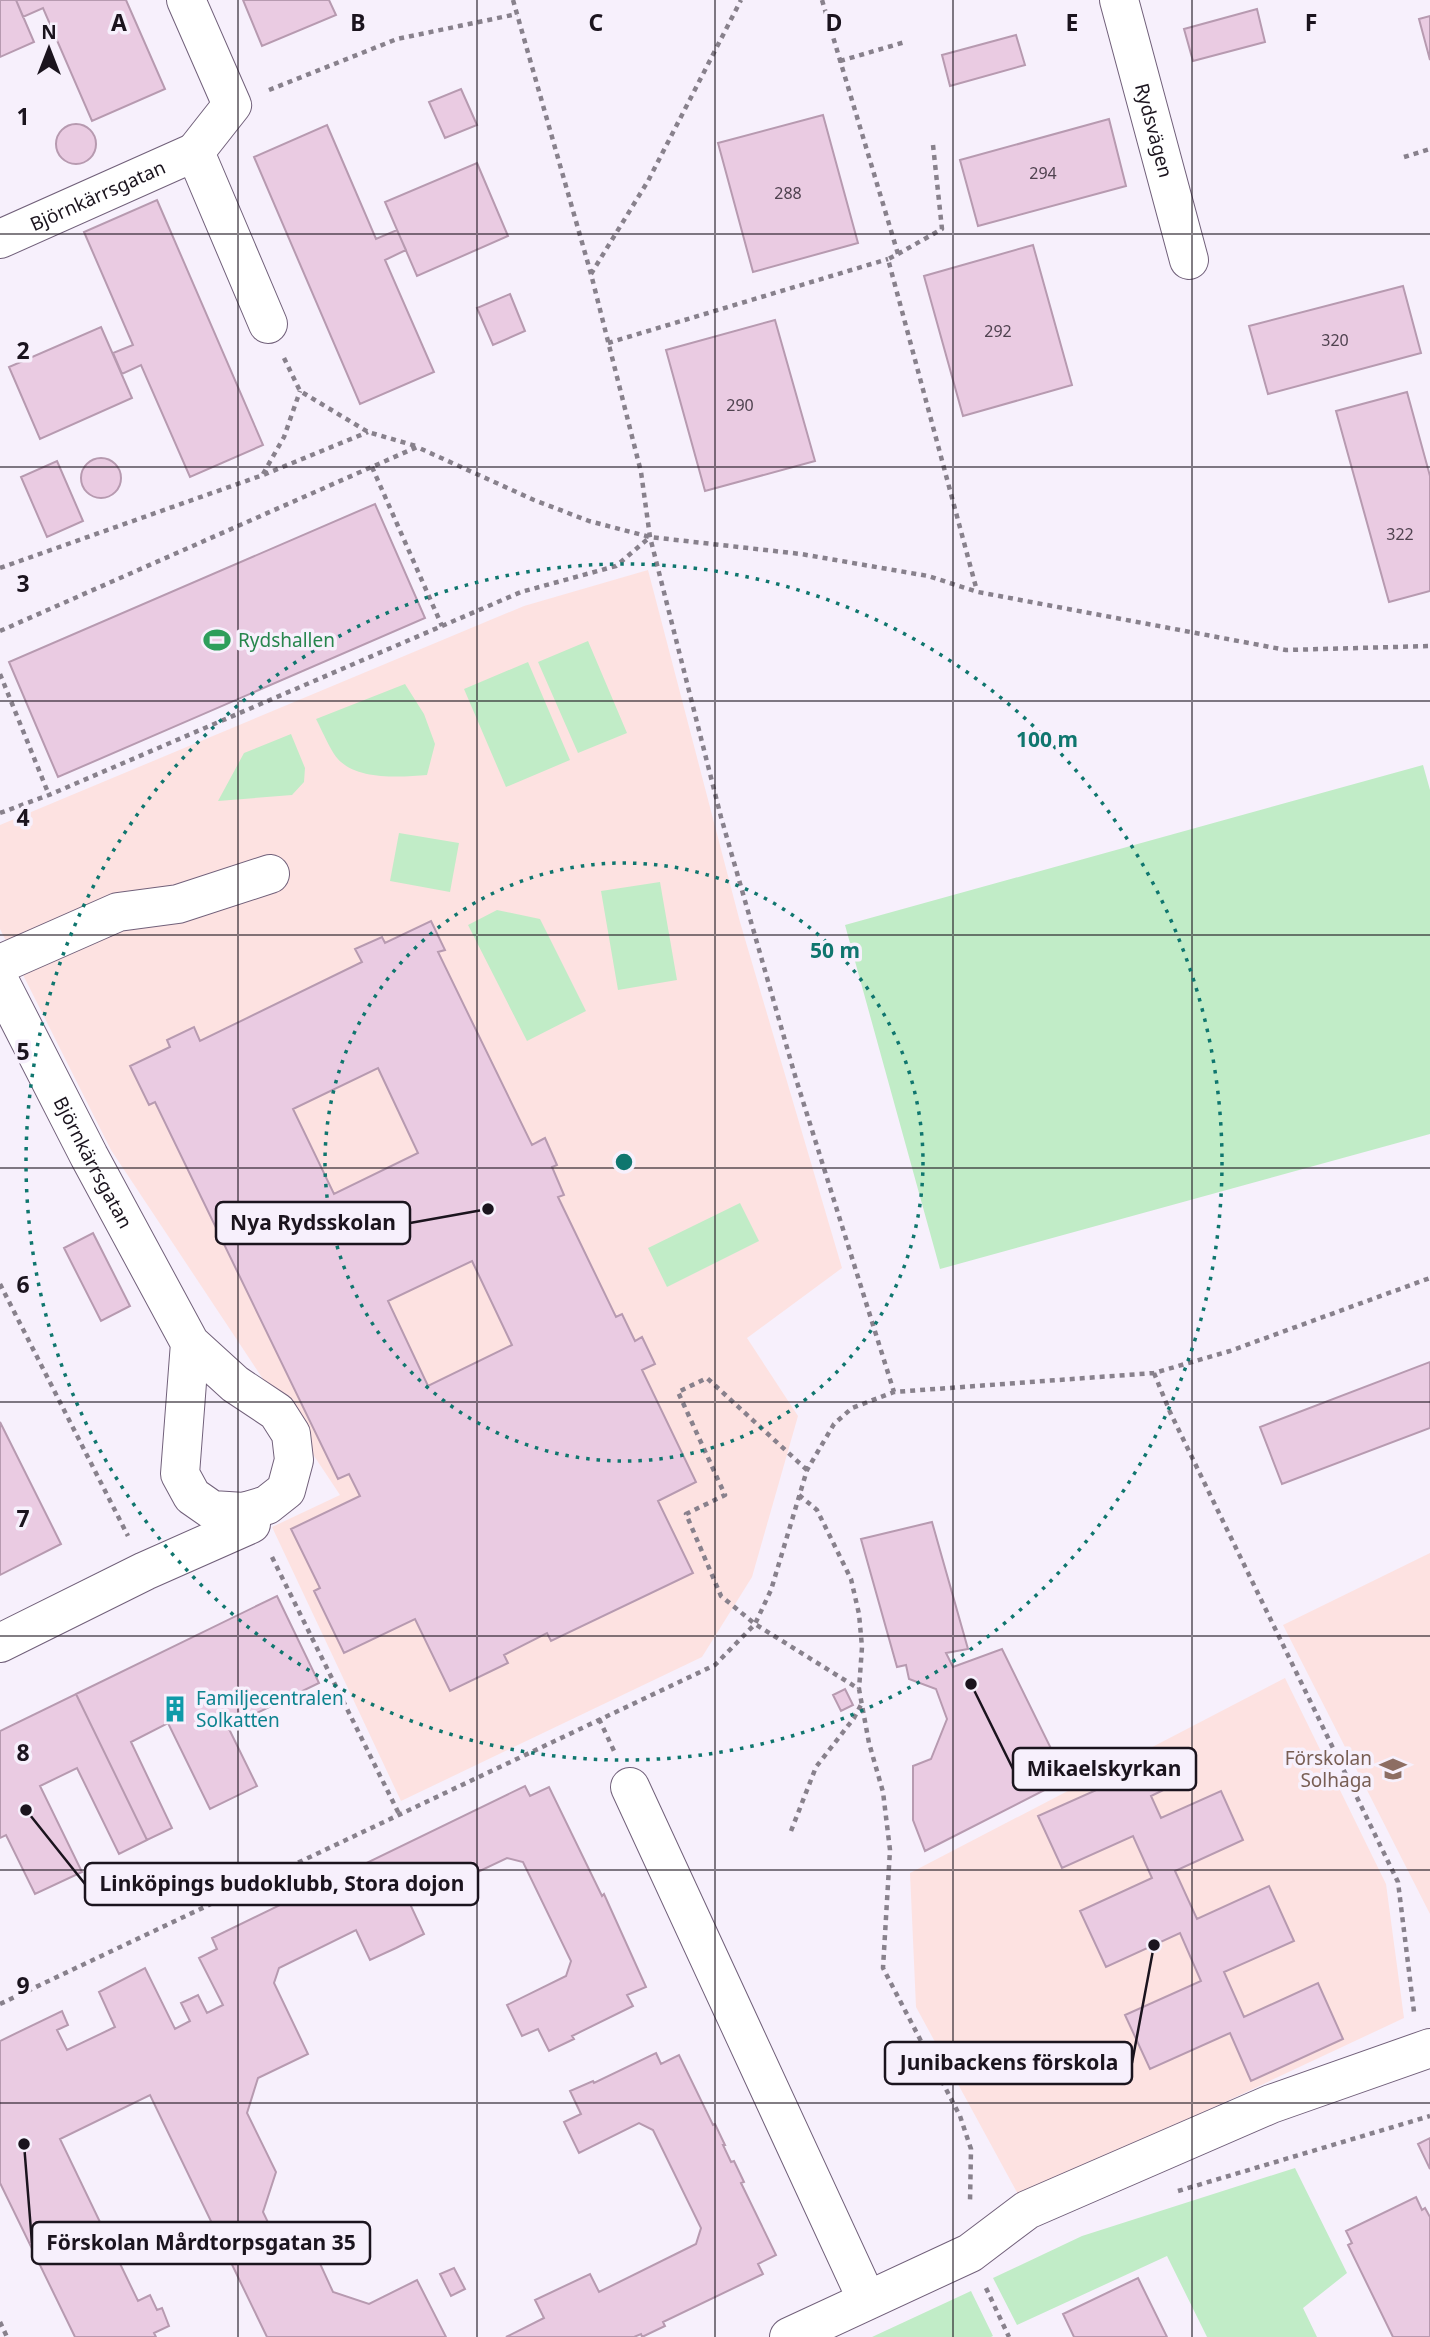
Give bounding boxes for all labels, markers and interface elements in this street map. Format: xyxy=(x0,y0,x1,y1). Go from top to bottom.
text: A xyxy=(111,6,127,38)
text: B xyxy=(350,6,366,38)
text: C xyxy=(589,6,604,38)
text: D xyxy=(826,6,842,38)
text: E xyxy=(1066,6,1078,38)
text: F xyxy=(1305,6,1317,38)
north arrow xyxy=(14,14,84,84)
text: N xyxy=(41,19,57,45)
street label: Rydsvägen xyxy=(1129,80,1179,180)
text: 1 xyxy=(16,100,30,132)
street label: Björnkärrsgatan xyxy=(26,154,170,237)
house number: 294 xyxy=(1029,162,1057,184)
house number: 288 xyxy=(774,182,802,204)
house number: 292 xyxy=(984,320,1012,342)
house number: 320 xyxy=(1321,329,1349,351)
text: 2 xyxy=(16,334,30,366)
house number: 290 xyxy=(726,394,754,416)
house number: 322 xyxy=(1386,523,1414,545)
text: 3 xyxy=(16,567,30,599)
sports icon: Rydshallen xyxy=(202,625,232,655)
place label: Rydshallen xyxy=(238,627,335,653)
text: 100 m xyxy=(1016,725,1078,753)
text: 4 xyxy=(16,801,30,833)
text: 50 m xyxy=(810,936,860,964)
text: 5 xyxy=(16,1035,30,1067)
street label: Björnkärrsgatan xyxy=(48,1092,139,1233)
centre of rings xyxy=(612,1150,636,1174)
callout: Nya Rydsskolan xyxy=(216,1202,410,1244)
text: Nya Rydsskolan xyxy=(230,1208,396,1236)
text: 6 xyxy=(16,1268,30,1300)
text: 7 xyxy=(16,1502,30,1534)
place label: Familjecentralen Solkatten xyxy=(196,1685,344,1733)
building icon: Familjecentralen Solkatten xyxy=(160,1694,190,1724)
text: 8 xyxy=(16,1736,30,1768)
place label: Förskolan Solhaga xyxy=(1285,1745,1372,1793)
callout: Mikaelskyrkan xyxy=(1013,1748,1196,1790)
text: Mikaelskyrkan xyxy=(1027,1754,1181,1782)
school or university icon: Förskolan Solhaga xyxy=(1378,1754,1408,1784)
callout: Linköpings budoklubb, Stora dojon xyxy=(85,1863,478,1905)
text: Linköpings budoklubb, Stora dojon xyxy=(100,1869,464,1897)
text: 9 xyxy=(16,1969,30,2001)
callout: Junibackens förskola xyxy=(885,2042,1132,2084)
text: Junibackens förskola xyxy=(898,2048,1118,2076)
callout: Förskolan Mårdtorpsgatan 35 xyxy=(32,2222,370,2264)
text: Förskolan Mårdtorpsgatan 35 xyxy=(46,2228,356,2256)

